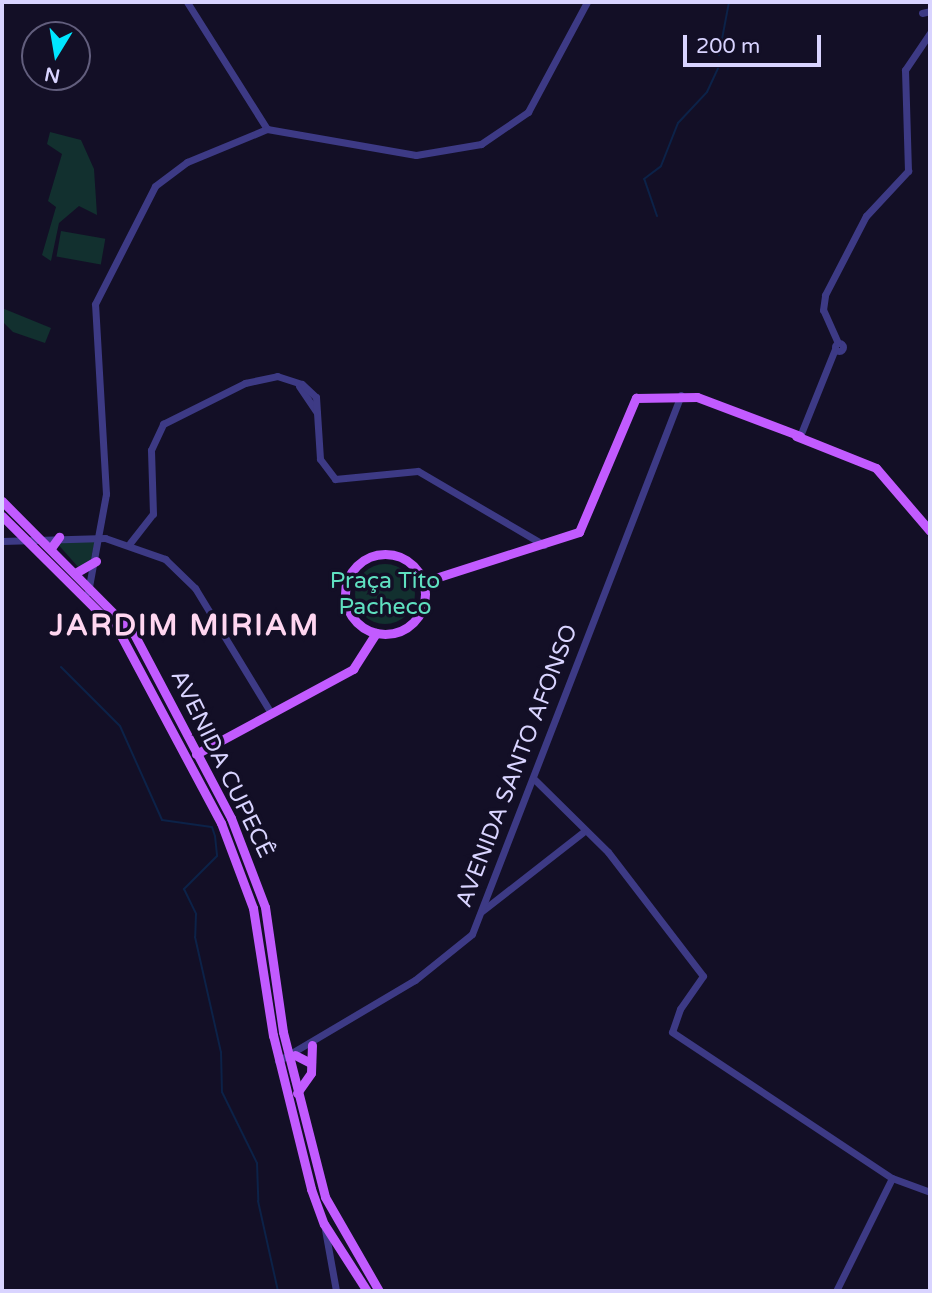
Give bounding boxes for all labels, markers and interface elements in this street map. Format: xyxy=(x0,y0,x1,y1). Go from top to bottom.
north arrow xyxy=(21,21,91,91)
scale bar xyxy=(687,21,825,65)
text: 200 m xyxy=(696,34,760,59)
text: N xyxy=(43,62,62,87)
park label: Praça Tito Pacheco xyxy=(330,567,440,621)
district label: JARDIM MIRIAM xyxy=(51,608,319,644)
street label: AVENIDA SANTO AFONSO xyxy=(450,621,584,911)
street label: AVENIDA CUPECÊ xyxy=(164,665,280,863)

